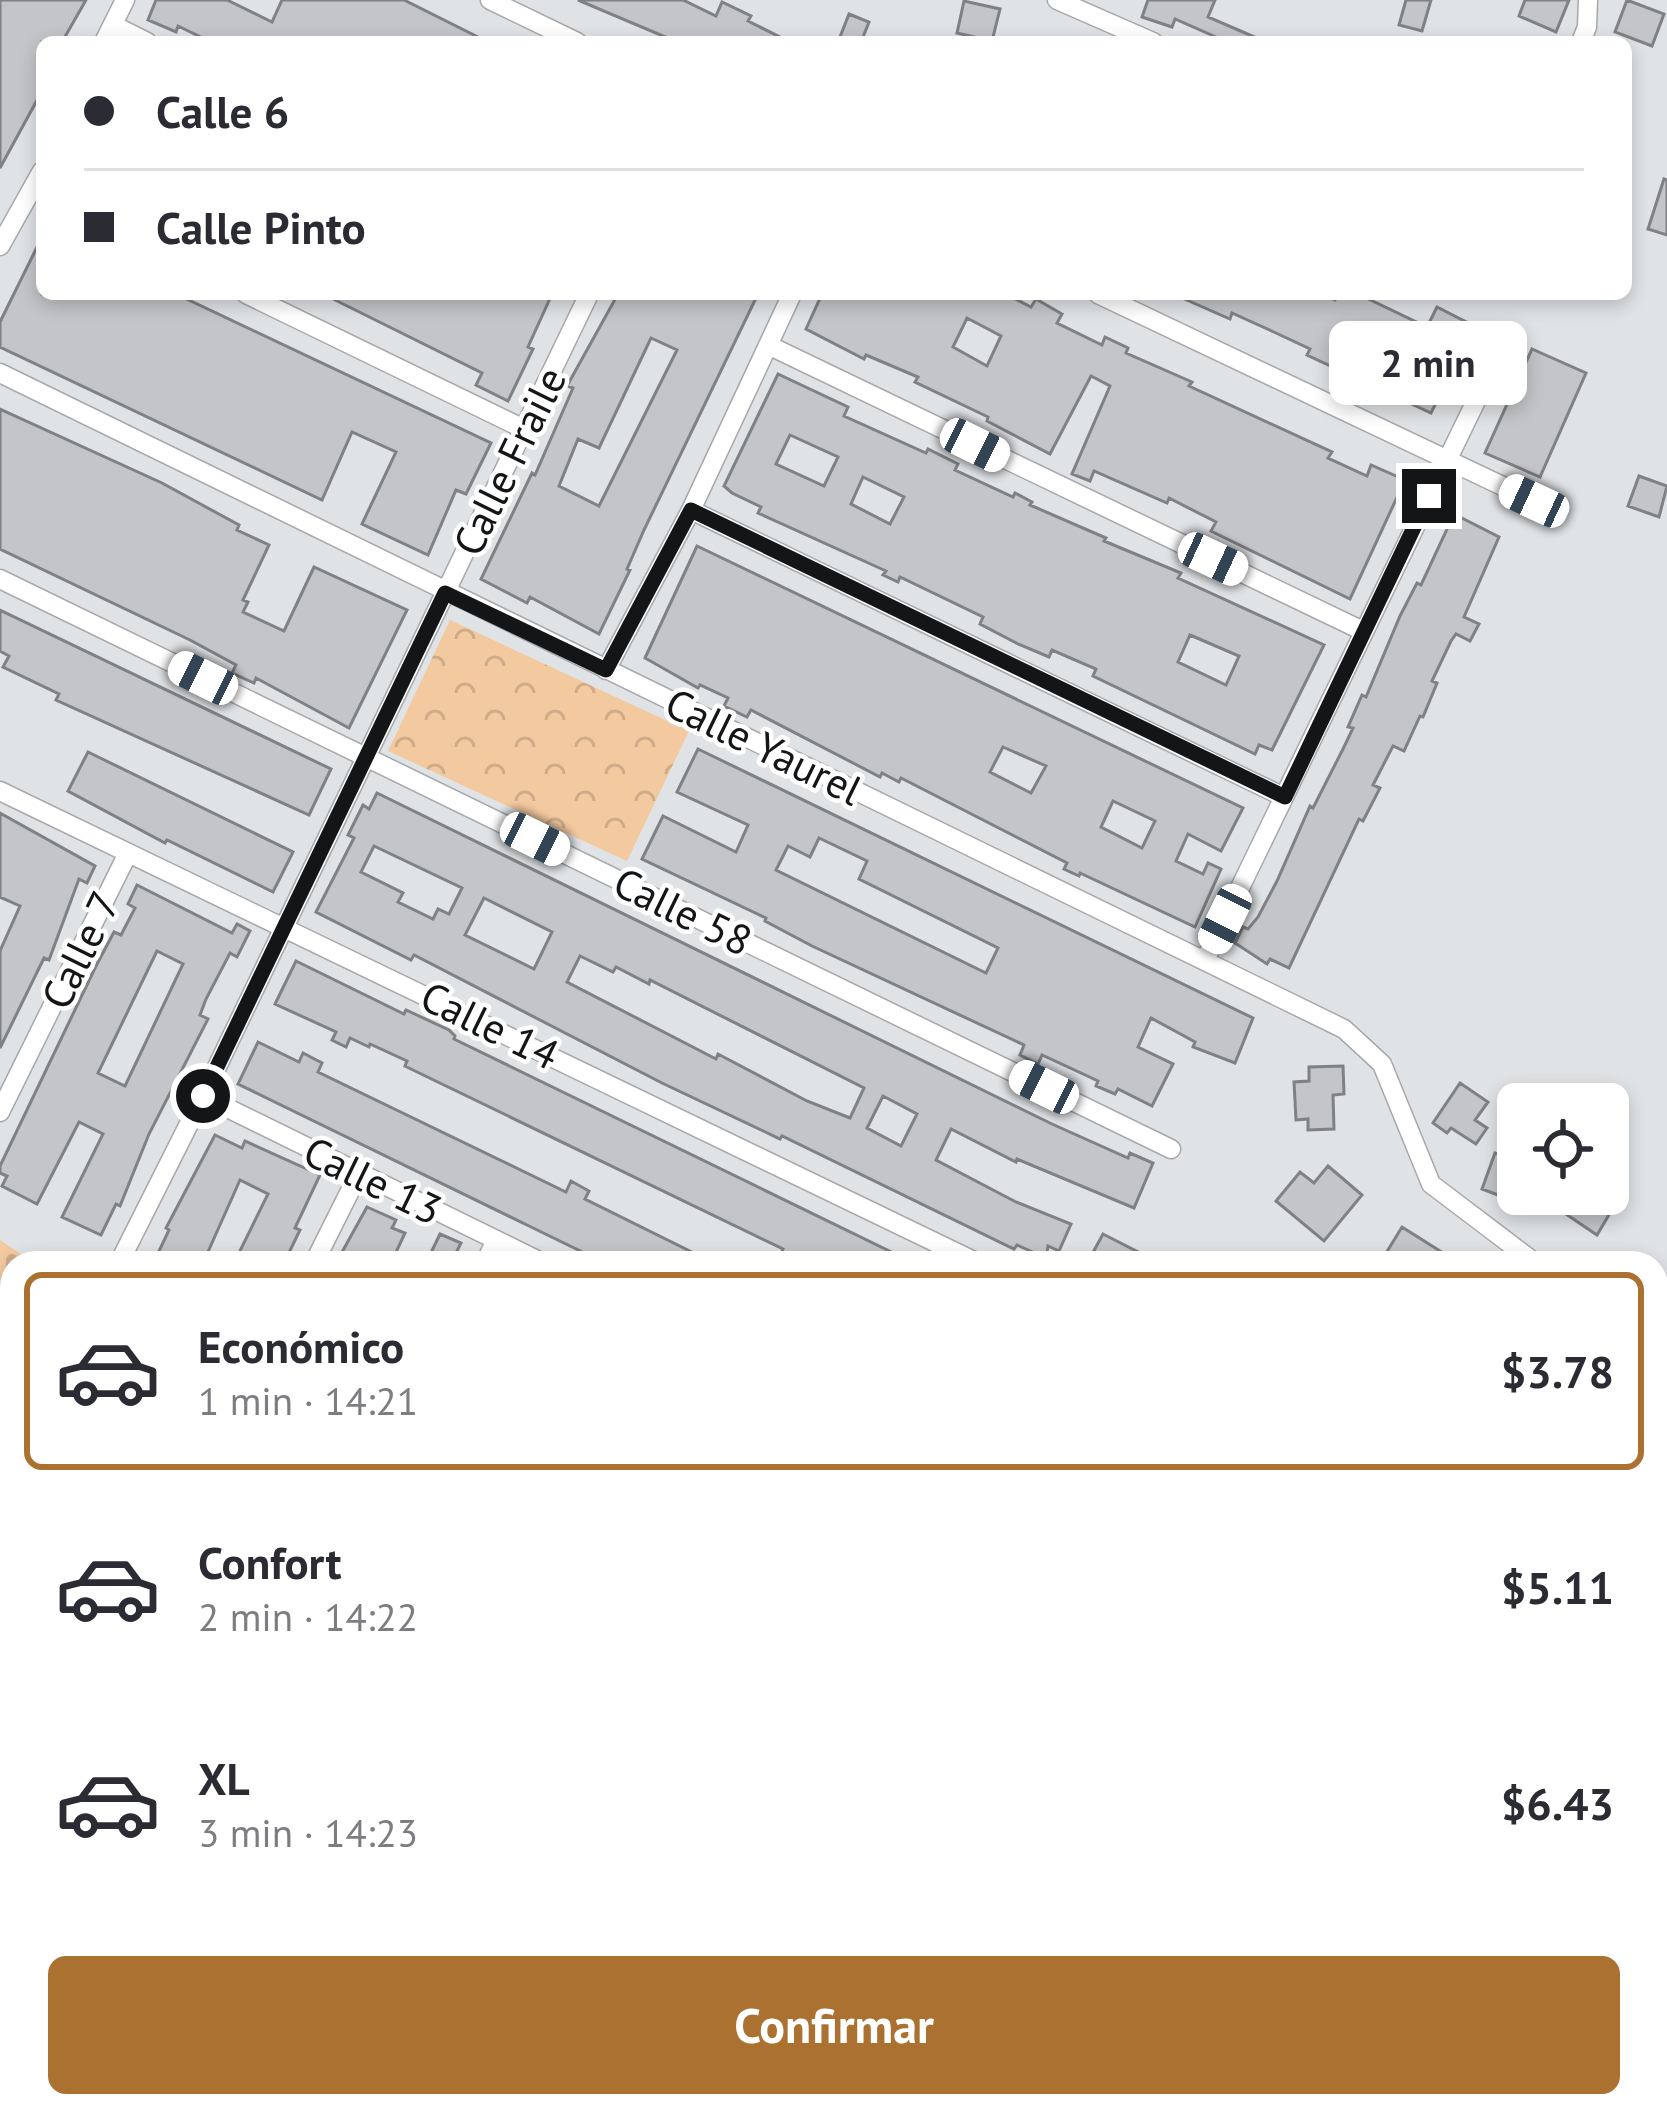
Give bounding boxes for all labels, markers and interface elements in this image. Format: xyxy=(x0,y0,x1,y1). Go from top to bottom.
text: Calle 6 xyxy=(156,82,289,140)
text: Calle Pinto xyxy=(156,198,366,256)
callout: 2 min xyxy=(1330,322,1528,406)
text: 2 min xyxy=(1380,337,1476,388)
street label: Calle Fraile xyxy=(440,358,578,564)
car xyxy=(935,413,1015,477)
route end xyxy=(1402,469,1456,523)
car xyxy=(1494,469,1574,533)
car xyxy=(1173,527,1253,591)
car xyxy=(163,646,243,710)
street label: Calle Yaurel xyxy=(657,675,871,817)
car xyxy=(495,807,575,871)
street label: Calle 58 xyxy=(605,854,761,968)
car xyxy=(1193,879,1257,959)
street label: Calle 7 xyxy=(28,882,132,1018)
street label: Calle 14 xyxy=(412,968,568,1082)
car xyxy=(1004,1055,1084,1119)
route start xyxy=(176,1069,230,1123)
map controls xyxy=(1497,1083,1629,1215)
button: locate xyxy=(1497,1083,1629,1215)
street label: Calle 13 xyxy=(295,1123,451,1237)
icon: car xyxy=(54,1317,162,1425)
text: Económico xyxy=(198,1317,404,1375)
text: $3.78 xyxy=(1501,1342,1614,1400)
text: 1 min · 14:21 xyxy=(198,1375,418,1426)
icon: car xyxy=(54,1533,162,1641)
text: Confort xyxy=(198,1533,341,1591)
text: $5.11 xyxy=(1501,1558,1614,1616)
text: 2 min · 14:22 xyxy=(198,1591,418,1642)
icon: car xyxy=(54,1749,162,1857)
text: XL xyxy=(198,1749,250,1807)
text: $6.43 xyxy=(1501,1774,1614,1832)
text: 3 min · 14:23 xyxy=(198,1807,418,1858)
button: Confirmar xyxy=(48,1956,1620,2094)

